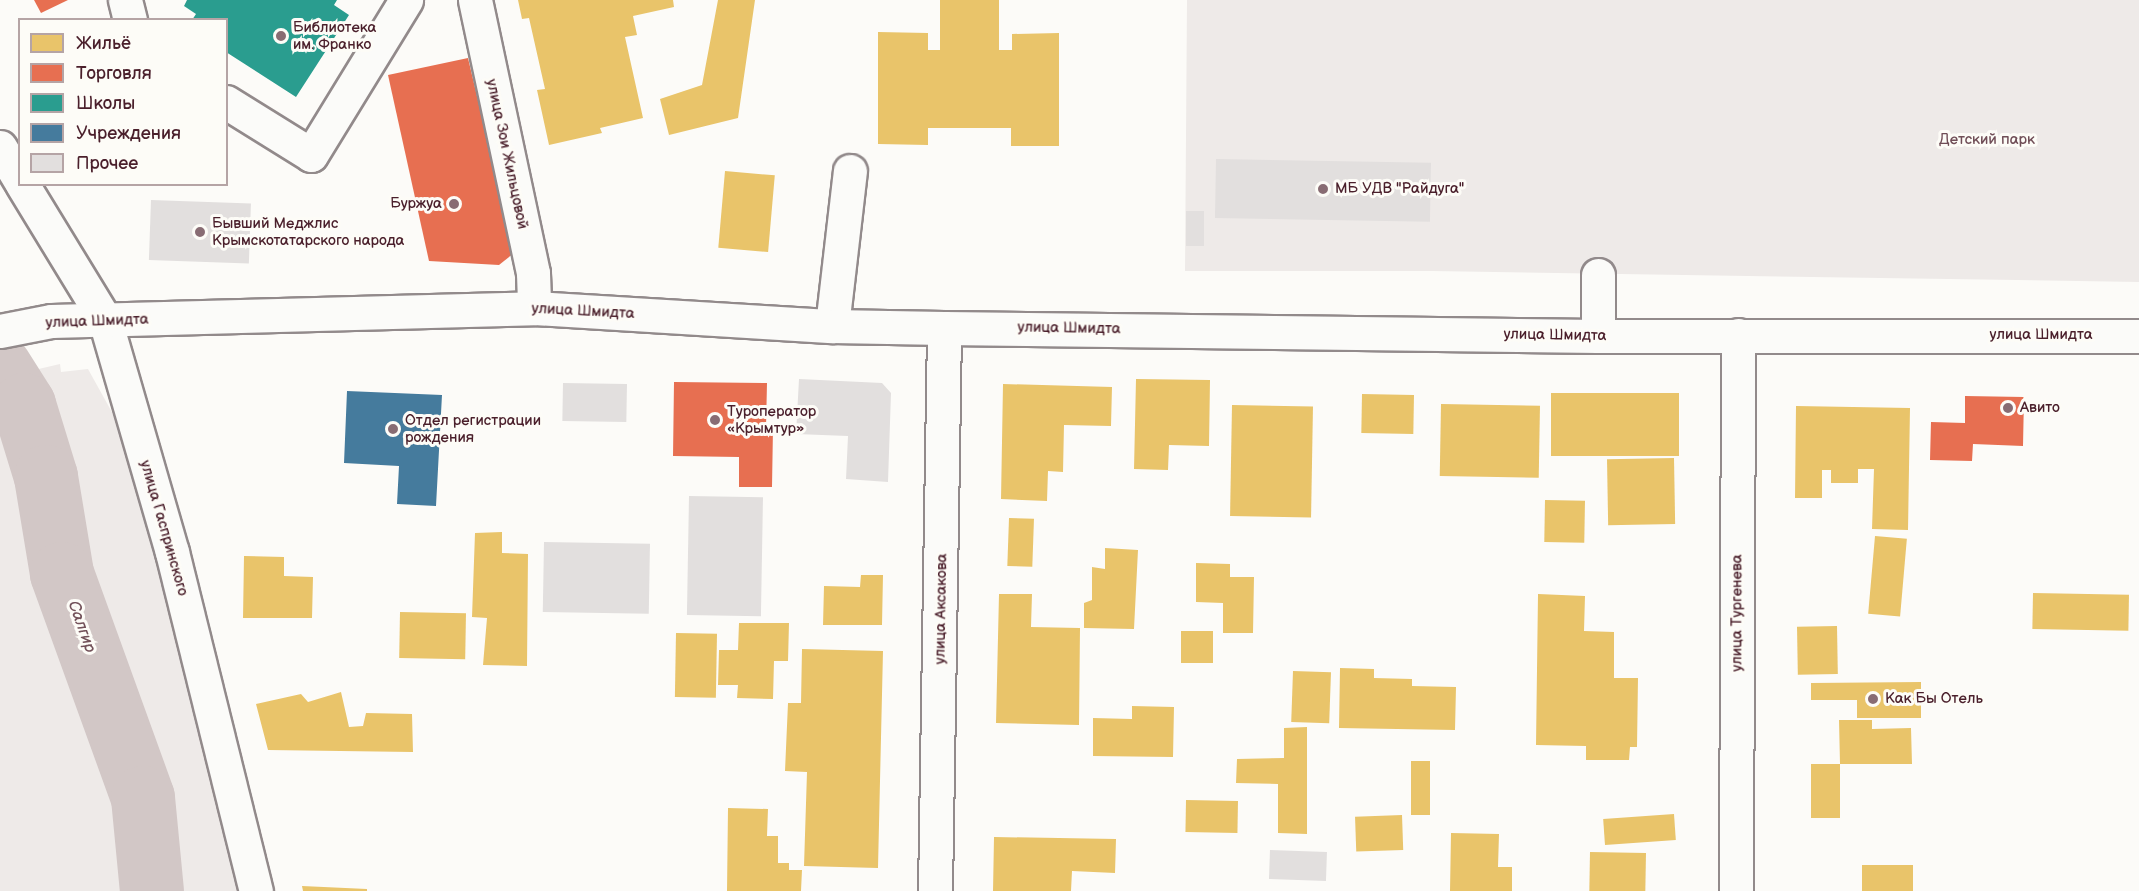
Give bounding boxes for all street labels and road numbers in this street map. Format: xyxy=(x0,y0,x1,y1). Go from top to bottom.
street label: улица Зои Жильцовой xyxy=(482,77,532,231)
street label: улица Шмидта xyxy=(531,299,635,323)
street label: улица Шмидта xyxy=(45,310,149,332)
street label: улица Шмидта xyxy=(1017,318,1121,338)
street label: улица Шмидта xyxy=(1503,325,1607,345)
street label: улица Шмидта xyxy=(1990,326,2092,344)
street label: улица Гаспринского xyxy=(136,458,192,598)
street label: улица Аксакова xyxy=(931,553,951,665)
street label: улица Тургенева xyxy=(1728,554,1746,672)

